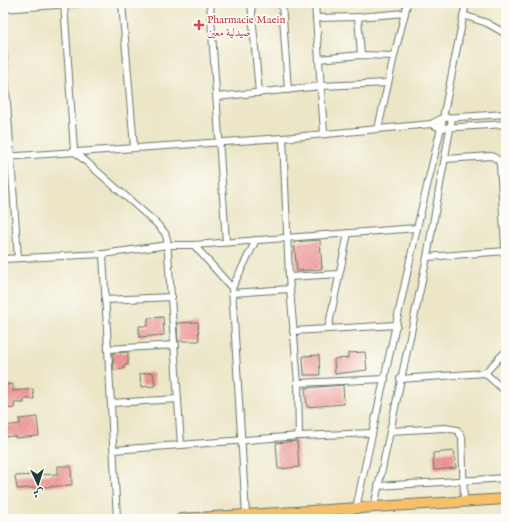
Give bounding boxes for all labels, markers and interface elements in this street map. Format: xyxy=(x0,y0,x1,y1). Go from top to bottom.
place label: Pharmacie Maein صيدلية معين xyxy=(207,13,285,40)
marker: Pharmacie Maein صيدلية معين xyxy=(194,20,204,30)
north arrow xyxy=(18,464,58,504)
text: ش xyxy=(33,486,45,500)

